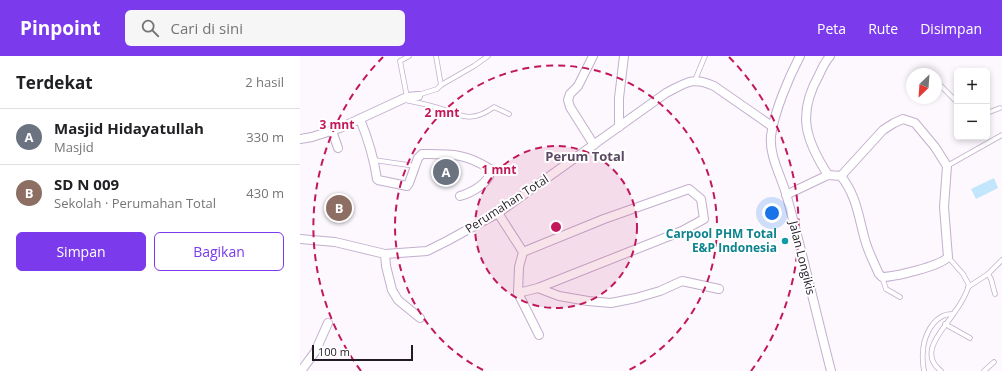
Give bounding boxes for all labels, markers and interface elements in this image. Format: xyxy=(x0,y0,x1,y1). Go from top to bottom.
search box xyxy=(125,10,405,46)
text: Pinpoint xyxy=(20,15,101,41)
icon: search xyxy=(139,17,161,39)
text: Cari di sini xyxy=(171,18,243,38)
text: Peta xyxy=(817,19,846,38)
text: Rute xyxy=(868,19,898,38)
text: Disimpan xyxy=(920,19,982,38)
north arrow xyxy=(906,68,942,104)
map controls xyxy=(954,68,990,140)
button: + xyxy=(954,68,990,104)
text: Terdekat xyxy=(16,71,93,94)
text: 2 hasil xyxy=(245,73,284,91)
text: 2 mnt xyxy=(425,104,459,121)
button: − xyxy=(954,104,990,140)
text: 3 mnt xyxy=(320,116,354,133)
text: Masjid Hidayatullah xyxy=(54,118,204,138)
text: A xyxy=(25,128,33,146)
text: 330 m xyxy=(246,128,284,146)
text: Masjid xyxy=(54,138,94,156)
district label: Perum Total xyxy=(545,147,625,165)
pin: A xyxy=(433,157,459,187)
text: 1 mnt xyxy=(482,161,516,178)
street label: Perumahan Total xyxy=(462,170,552,237)
text: SD N 009 xyxy=(54,174,119,194)
text: B xyxy=(25,184,33,202)
text: 430 m xyxy=(246,184,284,202)
pin: B xyxy=(326,193,352,223)
text: Sekolah · Perumahan Total xyxy=(54,194,216,212)
your location xyxy=(762,203,782,223)
street label: Jalan Longikis xyxy=(785,218,820,297)
centre of rings xyxy=(549,220,563,234)
place label: Carpool PHM Total E&P Indonesia xyxy=(666,225,777,256)
button: Simpan xyxy=(16,232,146,271)
button: Bagikan xyxy=(154,232,284,271)
marker: Carpool PHM Total E&P Indonesia xyxy=(780,236,790,246)
scale bar xyxy=(312,343,413,362)
text: 100 m xyxy=(318,344,350,359)

